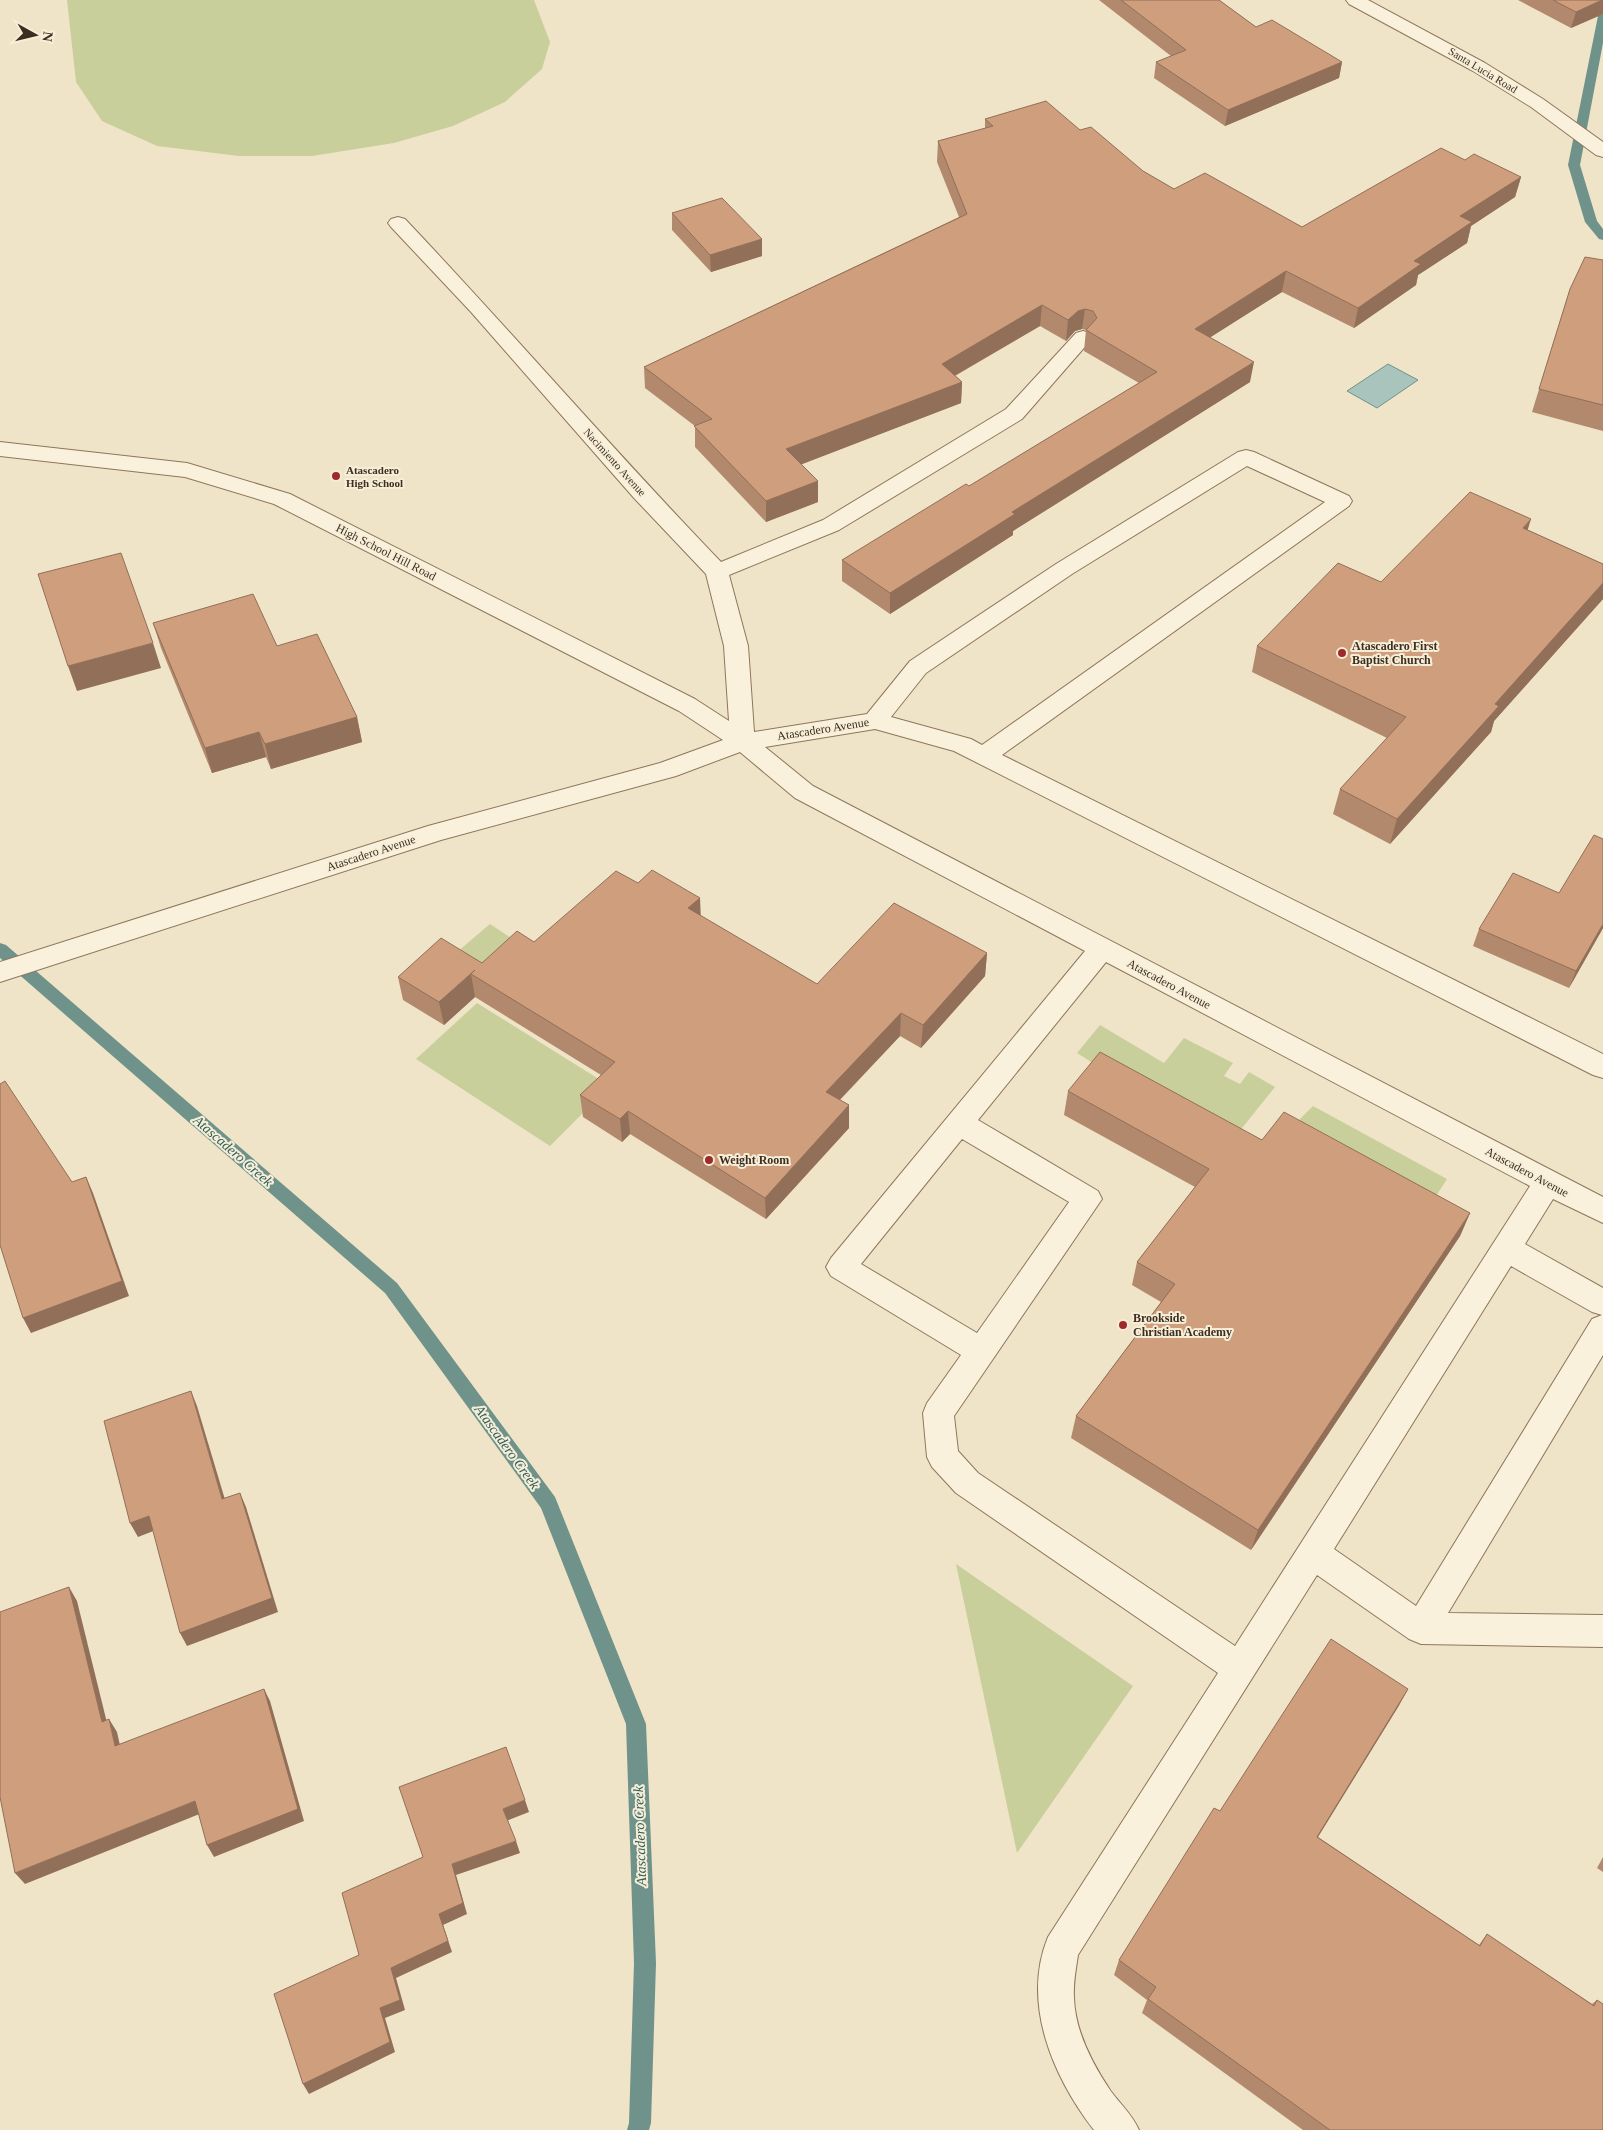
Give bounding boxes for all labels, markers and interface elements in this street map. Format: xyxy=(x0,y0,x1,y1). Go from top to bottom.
north arrow xyxy=(10,10,60,60)
text: N xyxy=(39,31,56,43)
street label: Santa Lucia Road xyxy=(1446,45,1520,96)
street label: Nacimiento Avenue xyxy=(581,426,649,498)
place label: Atascadero High School xyxy=(346,464,403,489)
marker: Atascadero High School xyxy=(330,470,342,482)
street label: High School Hill Road xyxy=(334,521,438,583)
place label: Atascadero First Baptist Church xyxy=(1352,639,1437,667)
marker: Atascadero First Baptist Church xyxy=(1336,647,1348,659)
street label: Atascadero Avenue xyxy=(776,715,870,743)
street label: Atascadero Avenue xyxy=(325,832,417,874)
street label: Atascadero Avenue xyxy=(1125,956,1213,1012)
water label: Atascadero Creek xyxy=(190,1112,276,1190)
street label: Atascadero Avenue xyxy=(1483,1144,1571,1200)
place label: Weight Room xyxy=(719,1153,789,1167)
marker: Weight Room xyxy=(703,1154,715,1166)
place label: Brookside Christian Academy xyxy=(1133,1311,1232,1339)
marker: Brookside Christian Academy xyxy=(1117,1319,1129,1331)
water label: Atascadero Creek xyxy=(471,1401,543,1492)
water label: Atascadero Creek xyxy=(631,1785,649,1887)

